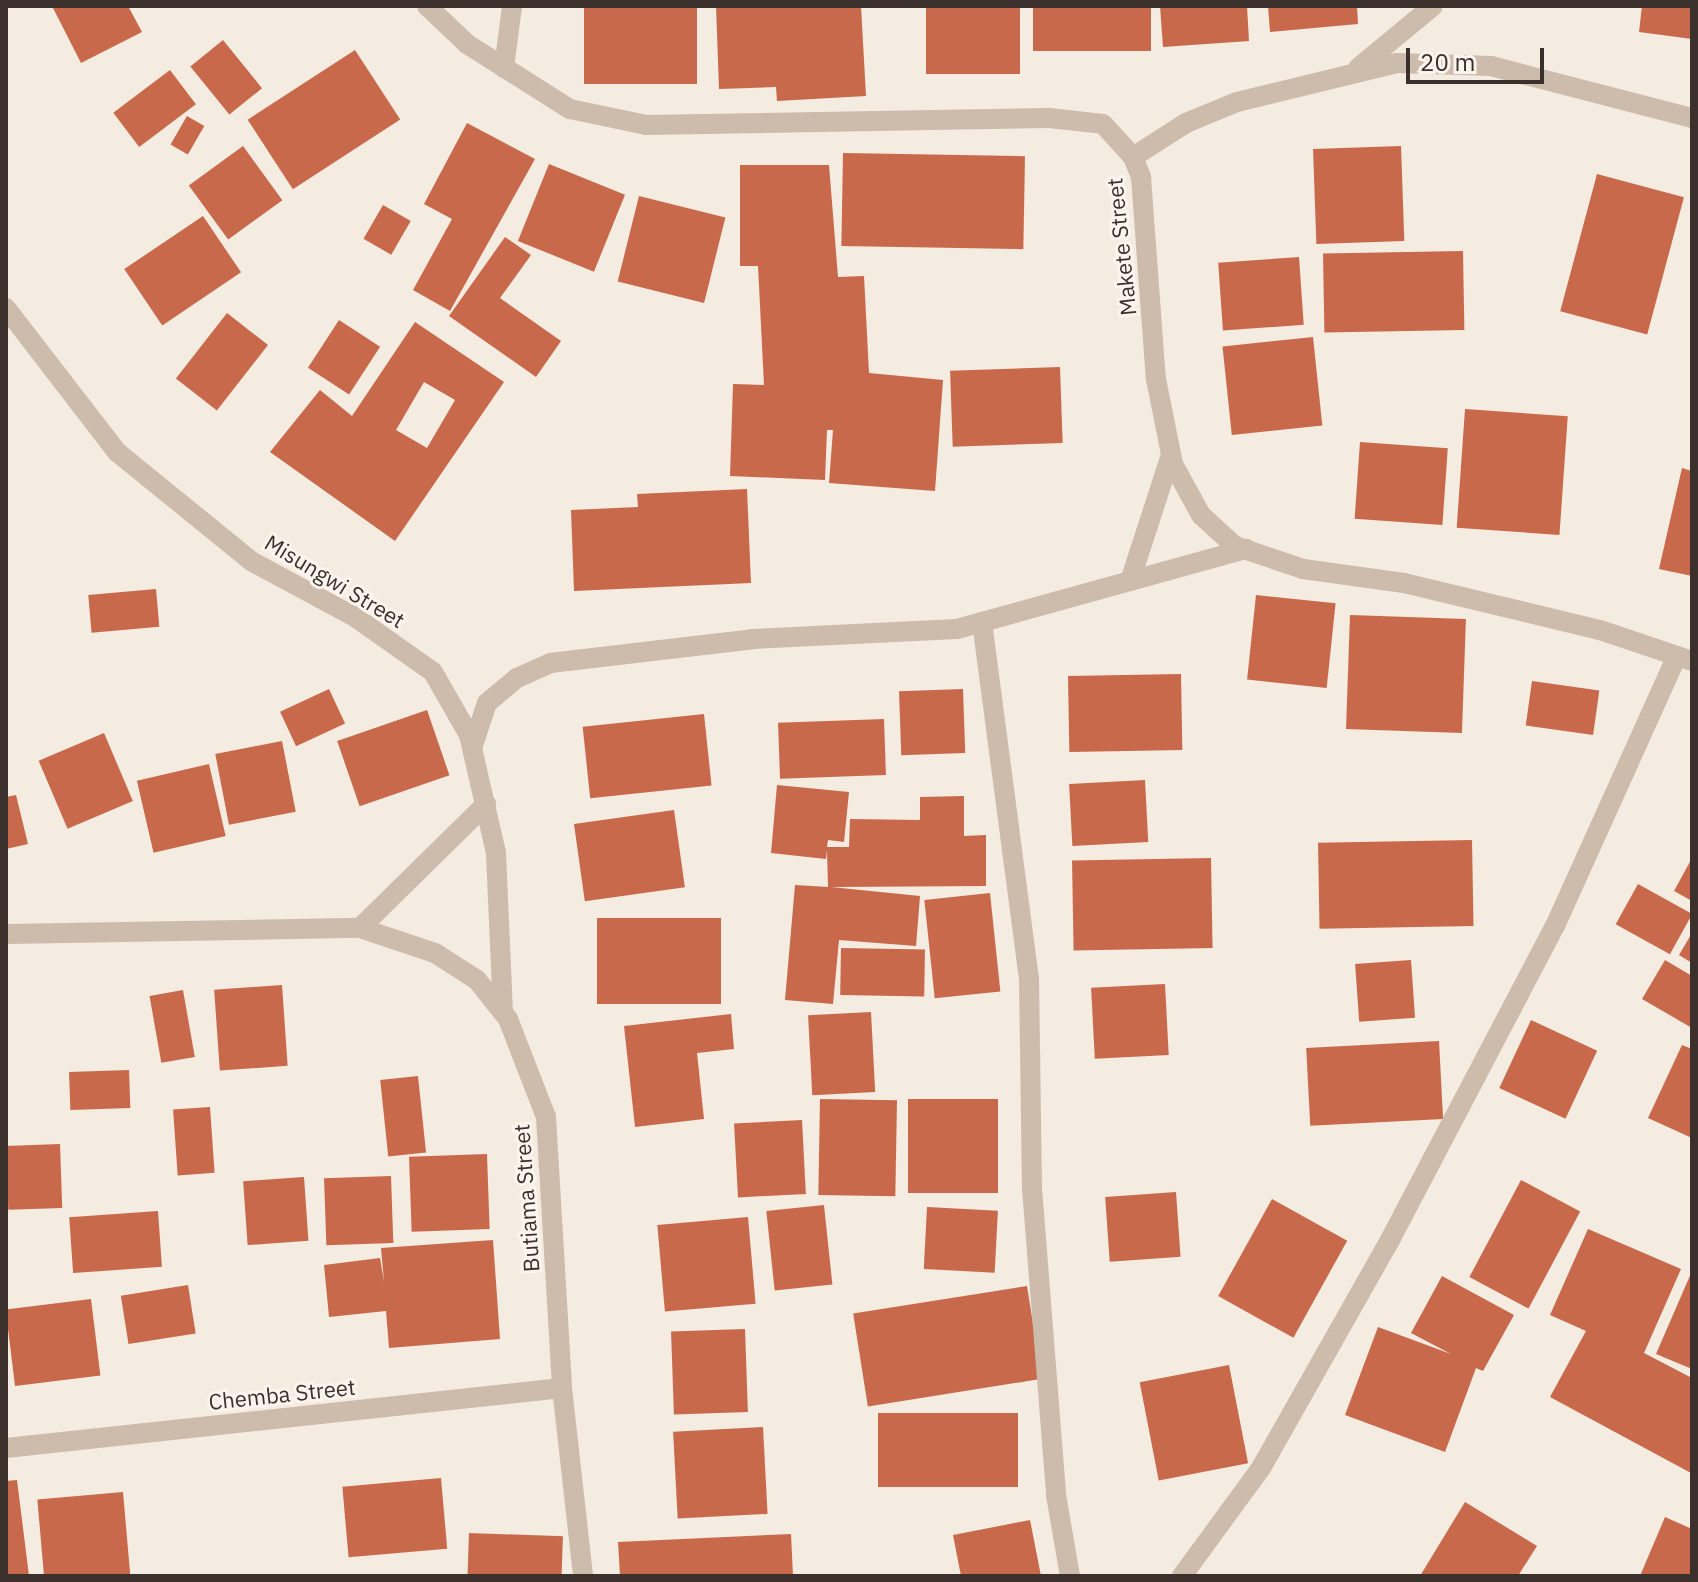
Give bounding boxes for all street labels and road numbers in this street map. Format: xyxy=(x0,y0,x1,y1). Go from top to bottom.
street label: Makete Street xyxy=(1101,177,1141,317)
street label: Misungwi Street xyxy=(260,529,410,633)
street label: Butiama Street xyxy=(508,1123,544,1273)
street label: Chemba Street xyxy=(207,1373,357,1415)

